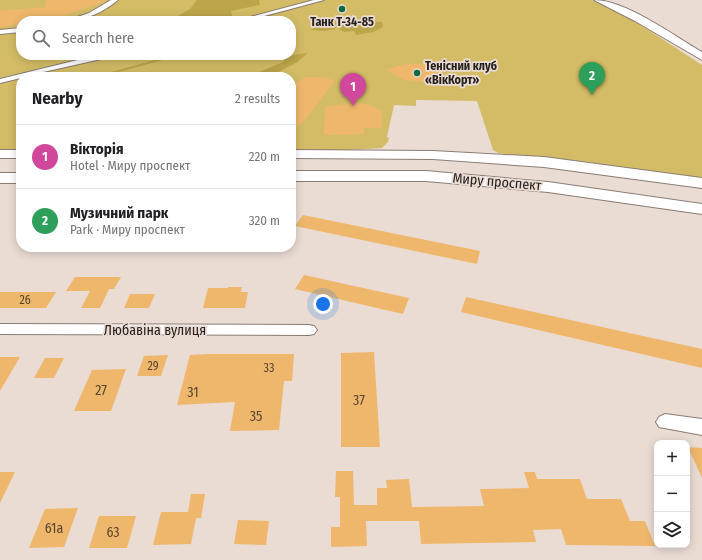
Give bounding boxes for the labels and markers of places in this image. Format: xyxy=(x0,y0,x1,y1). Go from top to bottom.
marker: Танк Т-34-85 xyxy=(337,4,347,14)
place label: Танк Т-34-85 xyxy=(310,15,374,29)
place label: Тенісний клуб «ВікКорт» xyxy=(425,59,497,87)
pin: 2 xyxy=(579,62,605,95)
marker: Тенісний клуб «ВікКорт» xyxy=(412,68,422,78)
pin: 1 xyxy=(340,73,366,106)

